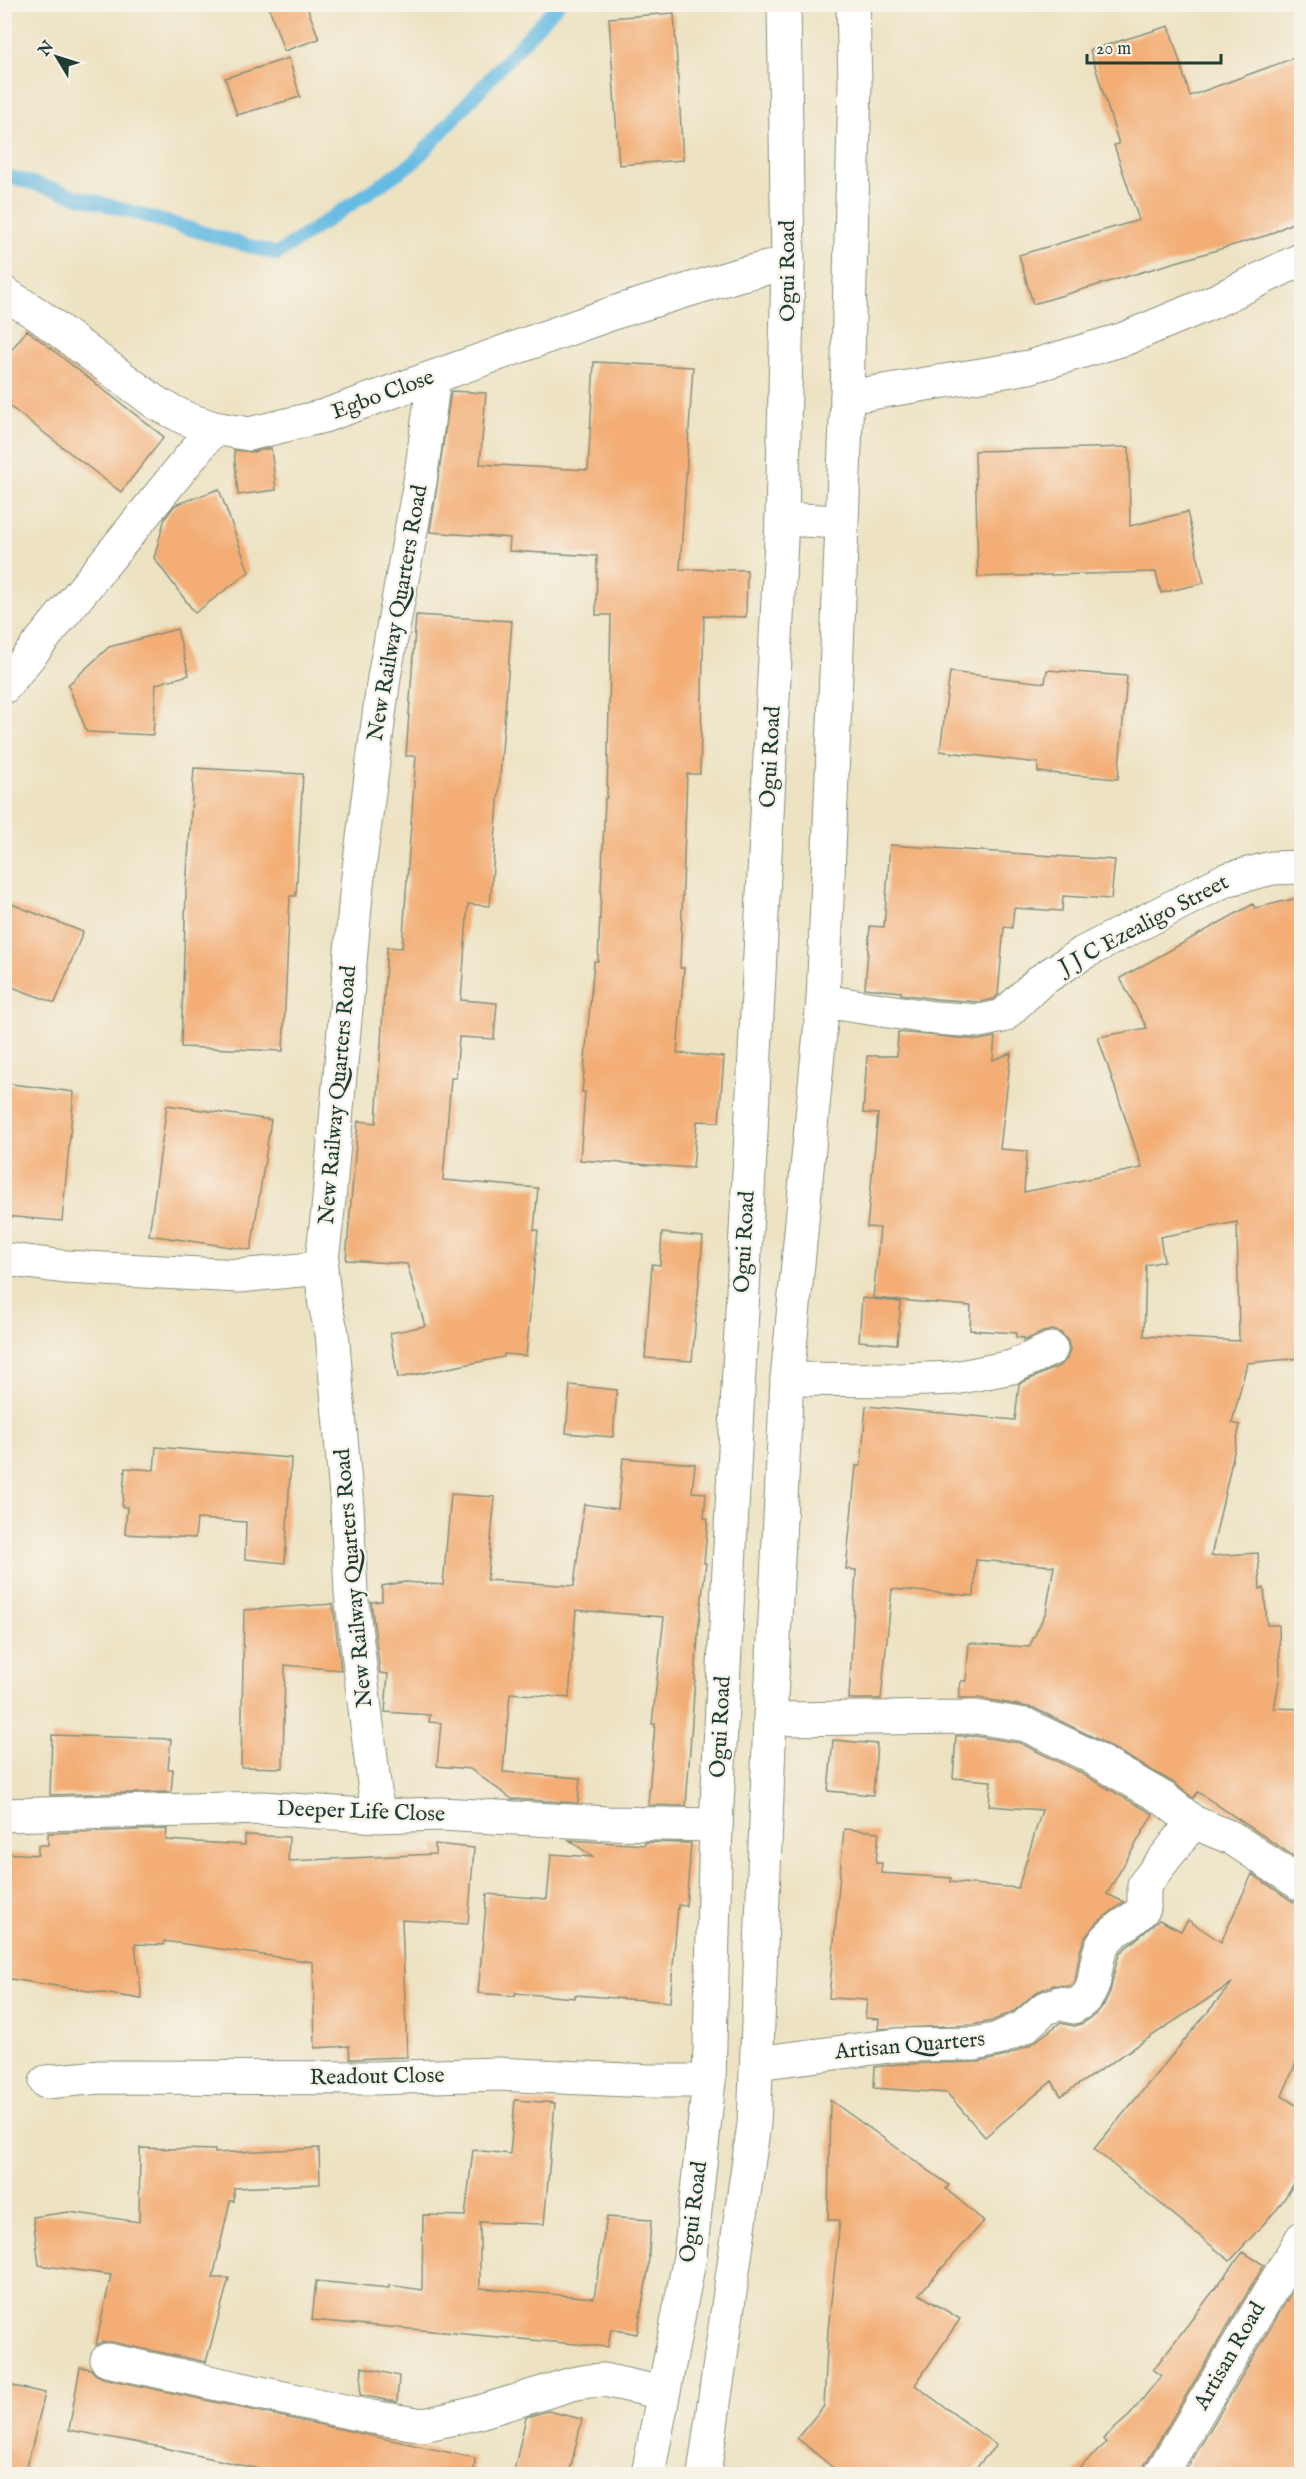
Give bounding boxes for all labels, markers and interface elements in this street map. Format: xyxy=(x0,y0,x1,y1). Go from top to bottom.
north arrow xyxy=(27,27,87,87)
scale bar xyxy=(1087,27,1220,65)
text: N xyxy=(34,37,59,61)
text: 20 m xyxy=(1096,38,1131,61)
street label: Ogui Road xyxy=(774,220,802,322)
street label: Egbo Close xyxy=(328,364,438,426)
street label: New Railway Quarters Road xyxy=(362,482,434,743)
street label: Ogui Road xyxy=(754,705,788,809)
street label: J J C Ezealigo Street xyxy=(1052,868,1234,983)
street label: New Railway Quarters Road xyxy=(313,964,363,1226)
street label: Ogui Road xyxy=(728,1190,762,1294)
street label: New Railway Quarters Road xyxy=(329,1447,379,1709)
street label: Ogui Road xyxy=(704,1675,738,1779)
street label: Deeper Life Close xyxy=(276,1795,446,1829)
street label: Artisan Quarters xyxy=(833,2025,986,2067)
street label: Readout Close xyxy=(309,2062,445,2092)
street label: Ogui Road xyxy=(674,2159,714,2264)
street label: Artisan Road xyxy=(1187,2297,1272,2416)

